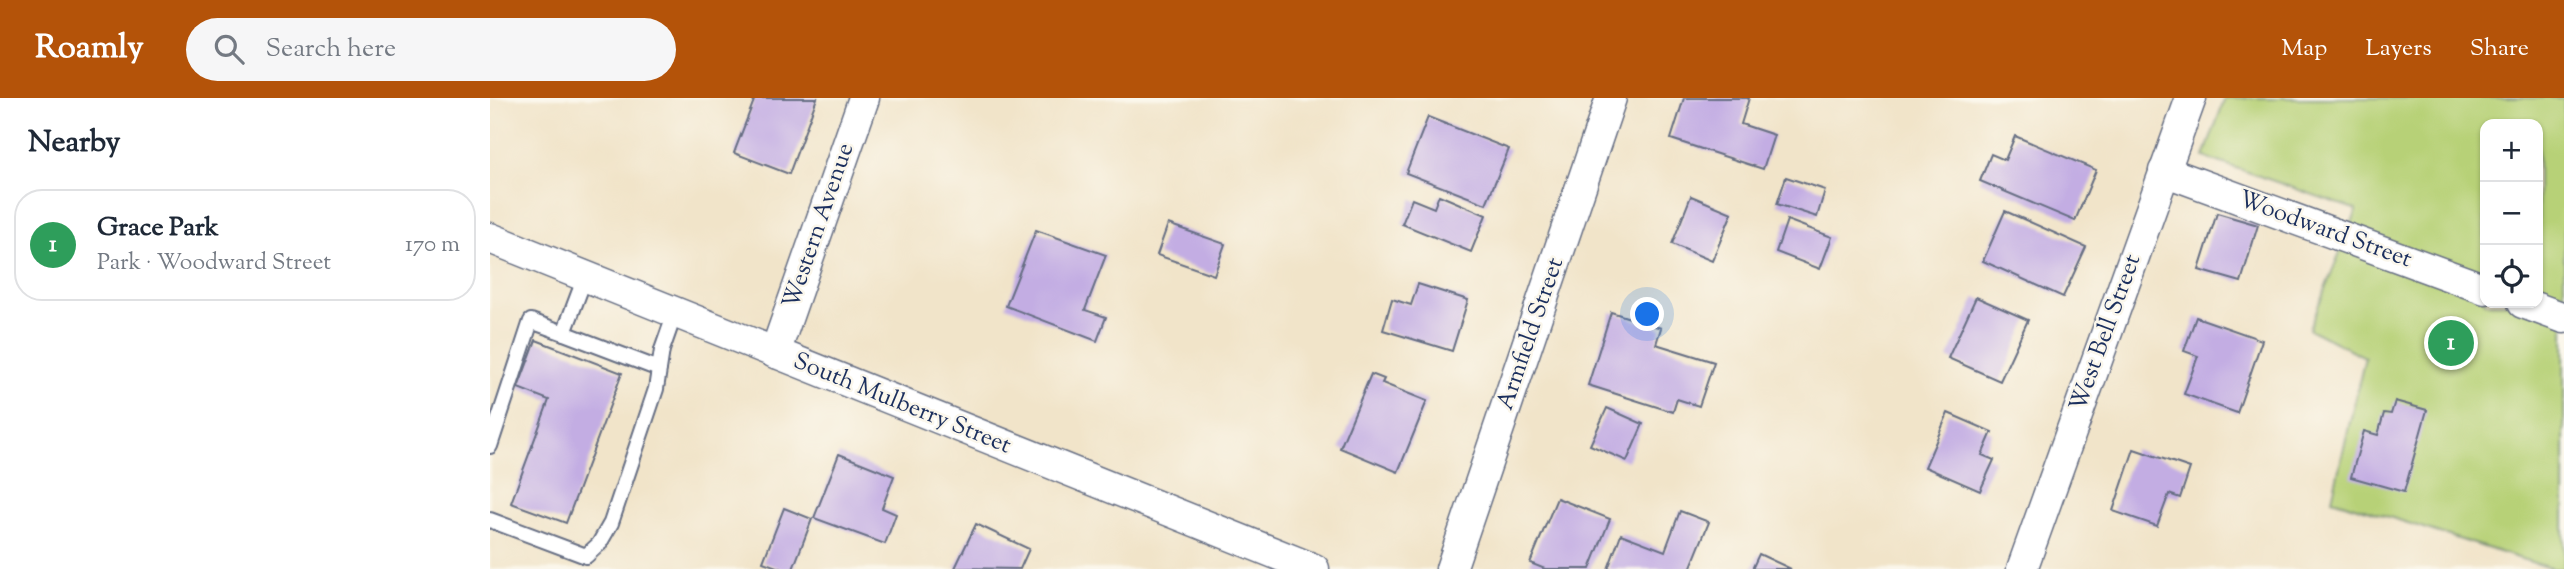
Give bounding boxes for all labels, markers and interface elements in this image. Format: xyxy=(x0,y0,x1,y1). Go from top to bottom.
search box xyxy=(186,18,676,81)
text: Roamly xyxy=(35,25,144,73)
icon: search xyxy=(210,30,248,68)
text: Search here xyxy=(266,31,396,68)
text: Map xyxy=(2281,32,2327,66)
text: Layers xyxy=(2365,32,2432,66)
text: Share xyxy=(2470,32,2529,66)
map controls xyxy=(2480,119,2543,308)
button: + xyxy=(2480,119,2543,182)
text: Nearby xyxy=(28,122,120,165)
street label: Western Avenue xyxy=(775,139,863,313)
button: − xyxy=(2480,182,2543,245)
street label: Woodward Street xyxy=(2234,183,2416,277)
text: Grace Park xyxy=(97,210,219,247)
text: 1 xyxy=(49,229,57,262)
text: 170 m xyxy=(405,229,460,262)
button: locate xyxy=(2480,245,2543,308)
text: Park · Woodward Street xyxy=(97,247,331,280)
street label: West Bell Street xyxy=(2062,250,2150,416)
street label: Armfield Street xyxy=(1489,253,1573,415)
your location xyxy=(1630,297,1664,331)
pin: 1 xyxy=(2428,317,2474,369)
street label: South Mulberry Street xyxy=(788,345,1016,463)

